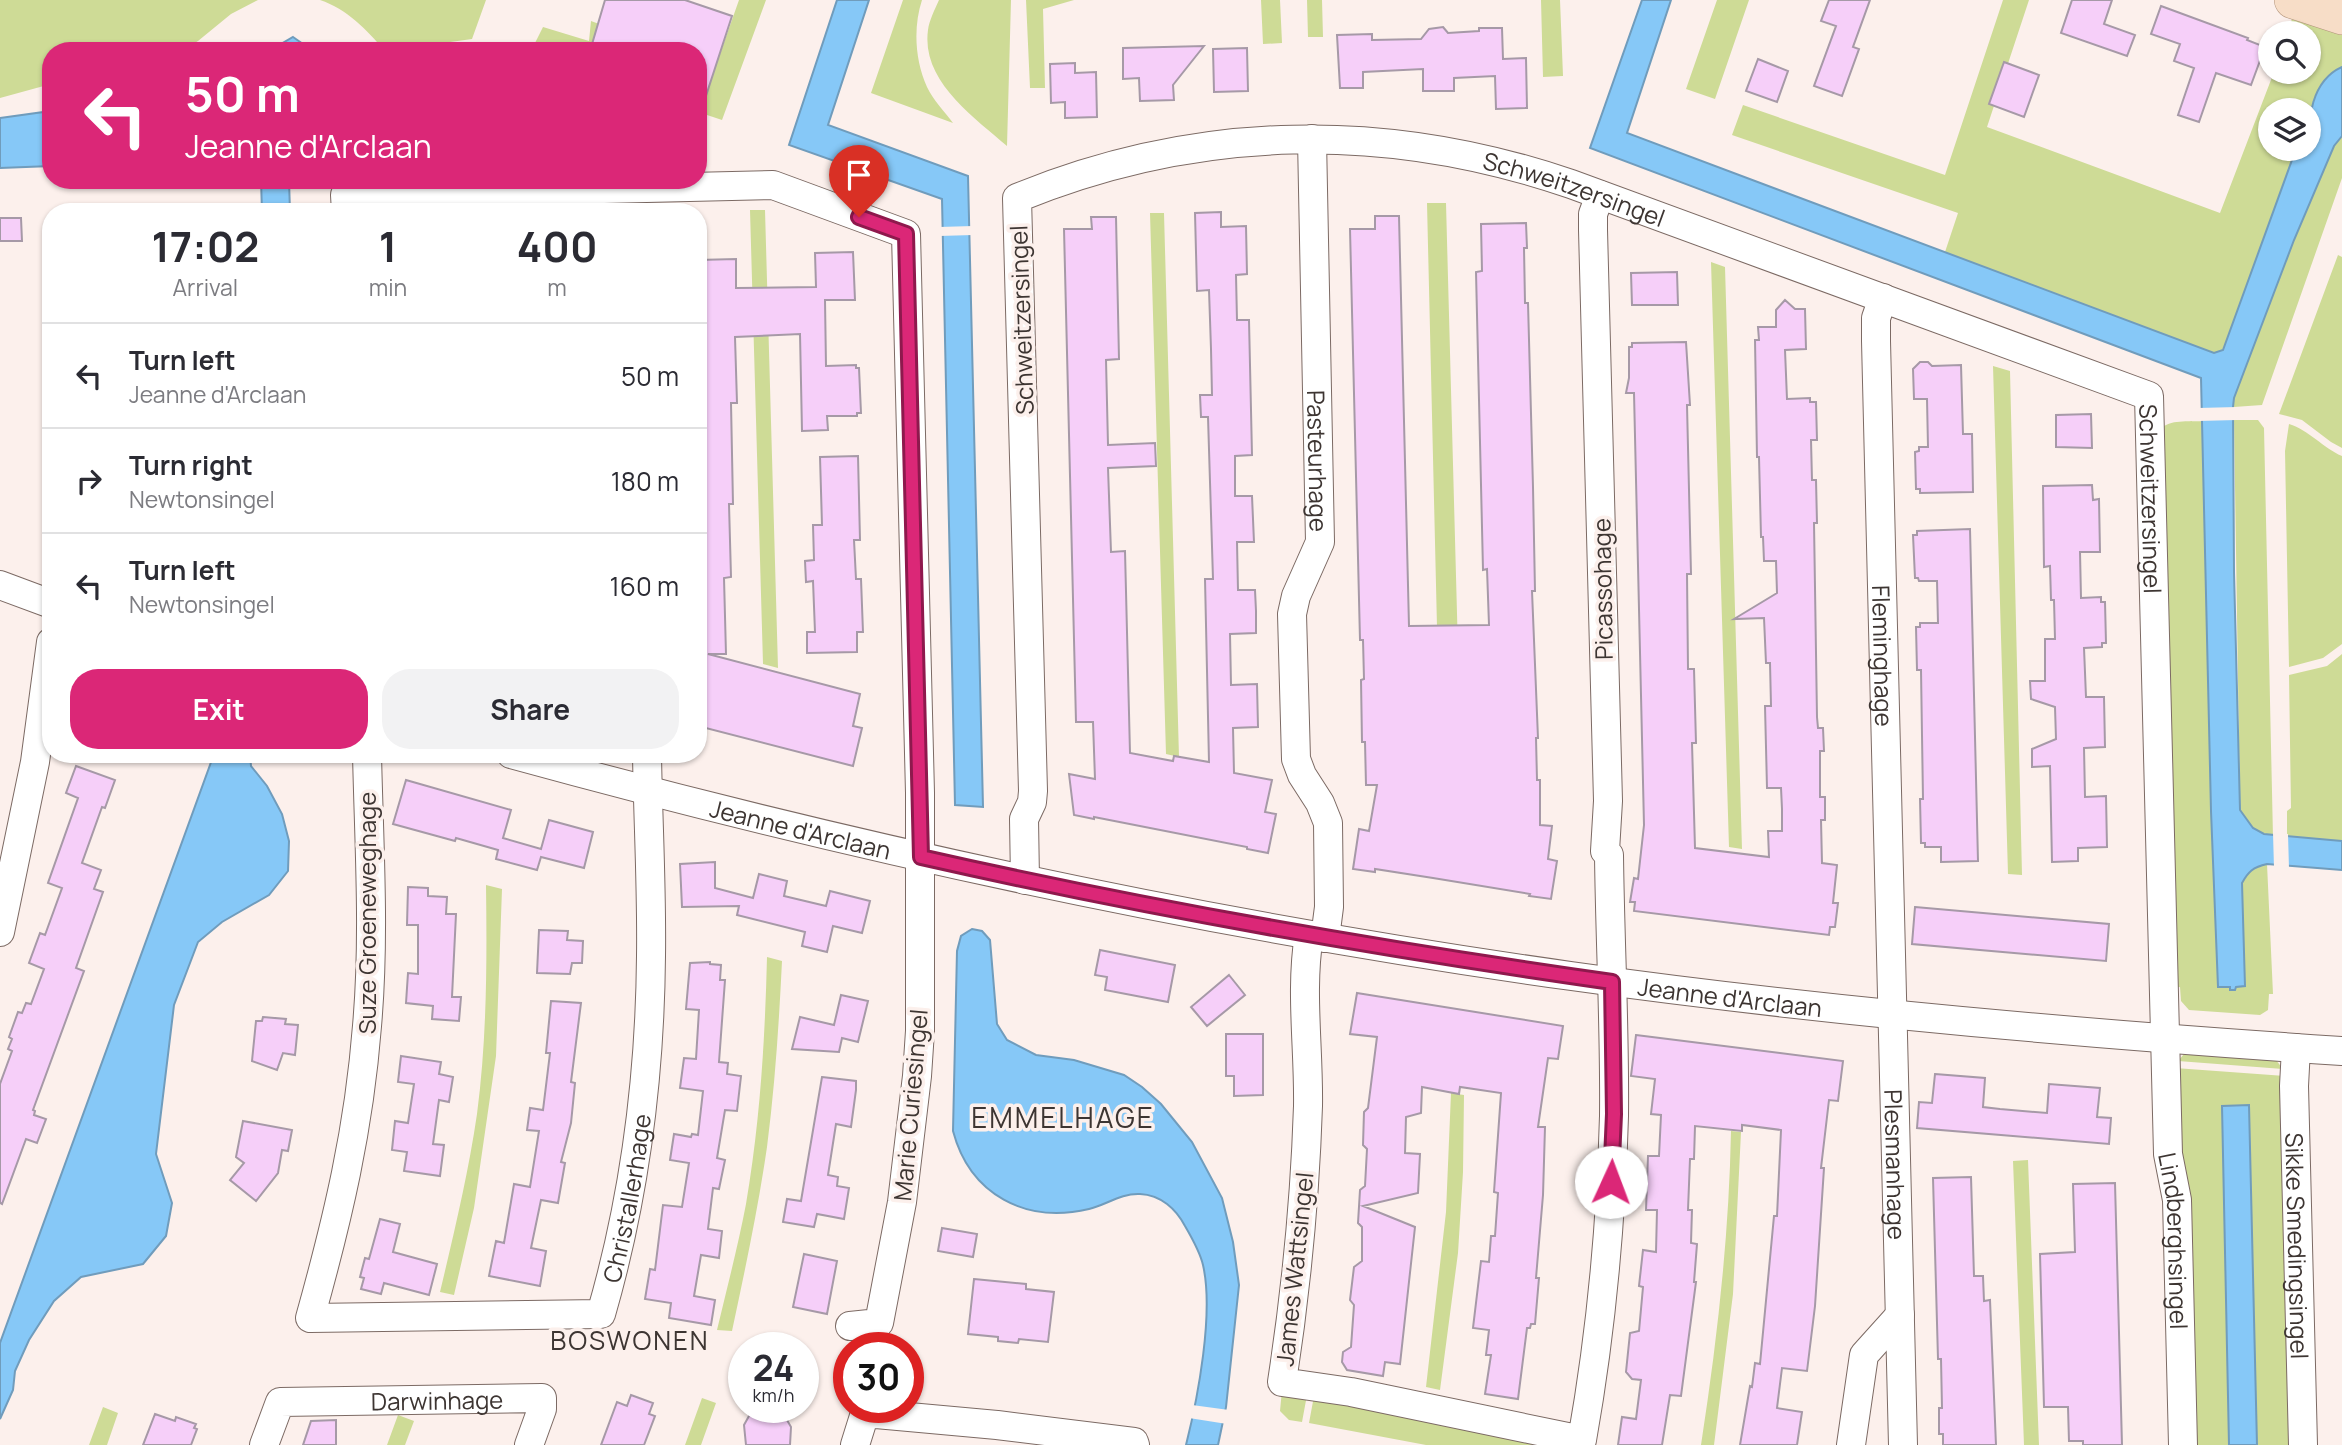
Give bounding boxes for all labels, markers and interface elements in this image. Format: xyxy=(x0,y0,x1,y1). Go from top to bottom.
map controls xyxy=(2258,21,2321,161)
button: search xyxy=(2258,21,2321,84)
text: 50 m xyxy=(185,60,300,127)
icon: left xyxy=(70,70,161,161)
button: layers xyxy=(2258,98,2321,161)
text: Jeanne d'Arclaan xyxy=(185,124,432,168)
street label: Schweitzersingel xyxy=(1480,143,1670,234)
pin xyxy=(829,145,889,217)
icon: arrive xyxy=(840,156,878,194)
text: 17:02 xyxy=(151,217,259,275)
text: 1 xyxy=(379,217,397,275)
text: 400 xyxy=(517,217,598,275)
street label: Schweitzersingel xyxy=(1001,225,1041,415)
text: Arrival xyxy=(173,271,238,303)
text: min xyxy=(369,271,407,303)
text: m xyxy=(547,271,567,303)
text: Turn left xyxy=(129,342,236,378)
icon: left xyxy=(70,357,108,395)
text: 50 m xyxy=(621,358,679,394)
text: Jeanne d'Arclaan xyxy=(129,378,306,410)
street label: Pasteurhage xyxy=(1300,390,1336,532)
street label: Schweitzersingel xyxy=(2133,403,2170,594)
text: Turn right xyxy=(129,447,253,483)
icon: right xyxy=(70,462,108,500)
text: 180 m xyxy=(611,463,679,499)
text: Newtonsingel xyxy=(129,483,275,515)
street label: Picassohage xyxy=(1584,518,1620,660)
text: Turn left xyxy=(129,552,236,588)
icon: left xyxy=(70,567,108,605)
text: 160 m xyxy=(610,568,679,604)
street label: Fleminghage xyxy=(1865,584,1902,727)
text: Newtonsingel xyxy=(129,588,275,620)
button: Exit xyxy=(70,669,368,749)
button: Share xyxy=(382,669,679,749)
street label: Jeanne d'Arclaan xyxy=(707,791,894,866)
street label: Suze Groeneweghage xyxy=(350,792,383,1034)
street label: Jeanne d'Arclaan xyxy=(1636,969,1824,1023)
street label: Marie Curiesingel xyxy=(885,1008,935,1202)
street label: Plesmanhage xyxy=(1878,1089,1914,1240)
district label: EMMELHAGE xyxy=(971,1098,1155,1136)
street label: Christallerhage xyxy=(594,1112,657,1286)
street label: Sikke Smedingsingel xyxy=(2279,1132,2317,1360)
position arrow xyxy=(1574,1145,1648,1219)
street label: Lindberghsingel xyxy=(2152,1149,2197,1330)
street label: James Wattsingel xyxy=(1267,1170,1321,1368)
district label: BOSWONEN xyxy=(550,1322,710,1358)
speed limit sign: 30 xyxy=(833,1332,924,1423)
text: 24 xyxy=(753,1344,794,1392)
street label: Darwinhage xyxy=(371,1382,503,1417)
text: km/h xyxy=(753,1383,794,1407)

